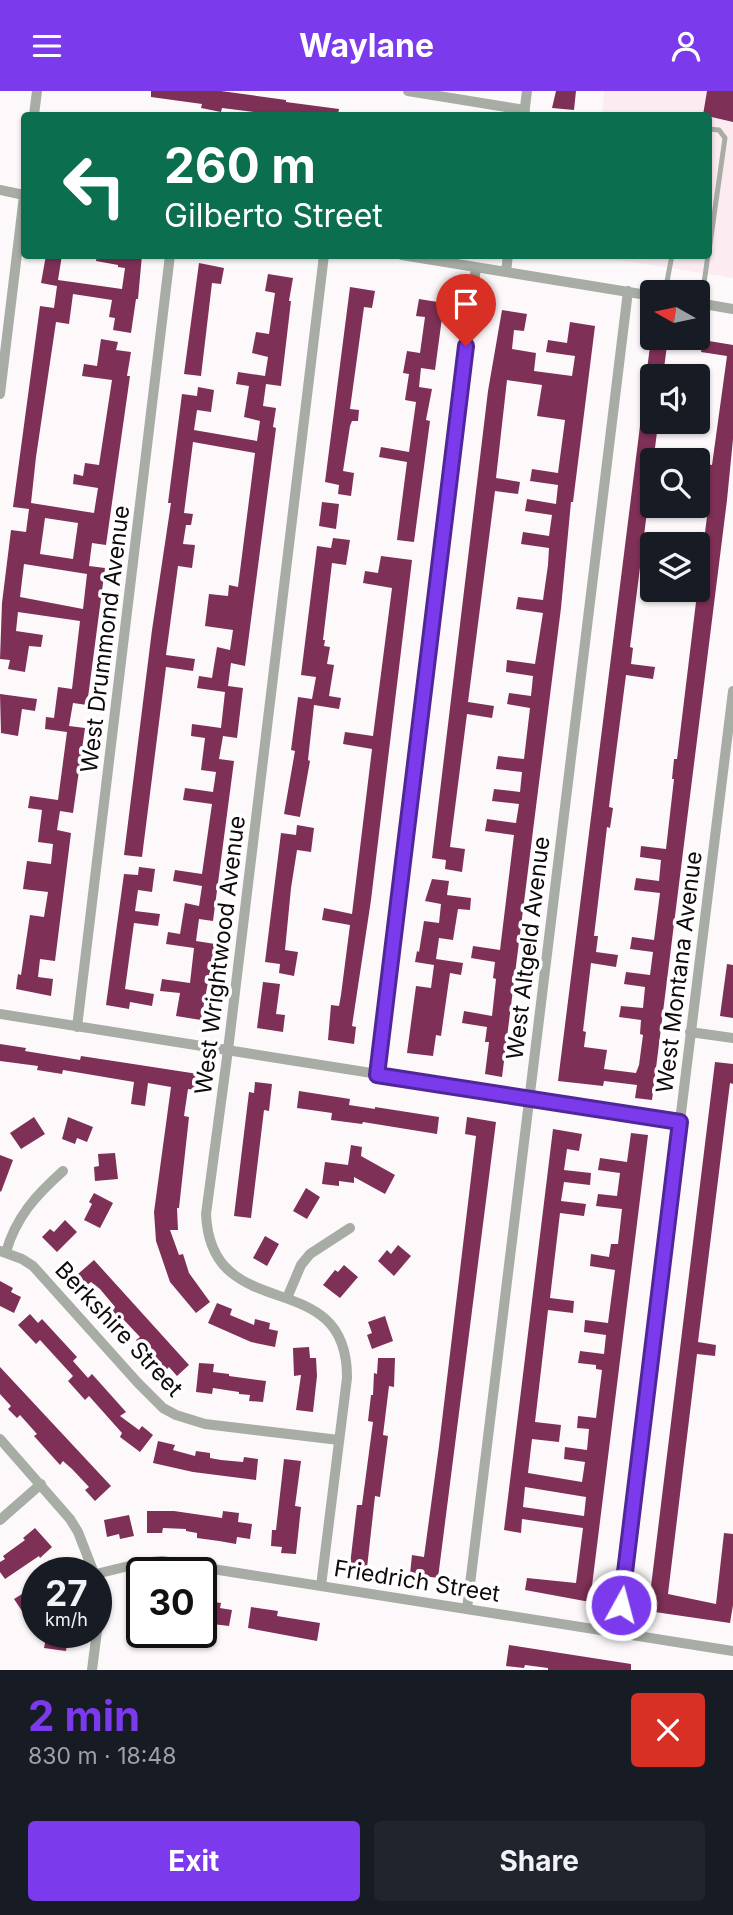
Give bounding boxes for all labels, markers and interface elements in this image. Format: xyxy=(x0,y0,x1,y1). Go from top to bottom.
text: Waylane xyxy=(299,26,434,65)
icon: menu xyxy=(28,27,66,65)
icon: person xyxy=(667,27,705,65)
text: 260 m xyxy=(164,136,316,195)
icon: left xyxy=(49,140,140,231)
text: Gilberto Street xyxy=(164,196,383,235)
pin xyxy=(436,274,496,346)
north arrow xyxy=(640,280,710,350)
map controls xyxy=(640,280,710,602)
icon: arrive xyxy=(447,285,485,323)
button: sound xyxy=(640,364,710,434)
button: search xyxy=(640,448,710,518)
street label: West Drummond Avenue xyxy=(75,504,135,774)
button: layers xyxy=(640,532,710,602)
street label: West Wrightwood Avenue xyxy=(189,814,251,1096)
street label: West Altgeld Avenue xyxy=(500,835,556,1061)
street label: West Montana Avenue xyxy=(650,849,708,1095)
street label: Berkshire Street xyxy=(49,1256,189,1403)
street label: Friedrich Street xyxy=(332,1554,502,1608)
speed limit sign: 30 xyxy=(126,1557,217,1648)
position arrow xyxy=(584,1568,658,1642)
text: 27 xyxy=(45,1572,88,1614)
text: km/h xyxy=(45,1609,88,1630)
text: 2 min xyxy=(28,1690,140,1741)
button: close xyxy=(631,1693,705,1767)
text: 830 m · 18:48 xyxy=(28,1742,176,1770)
button: Exit xyxy=(28,1821,360,1901)
button: Share xyxy=(374,1821,705,1901)

